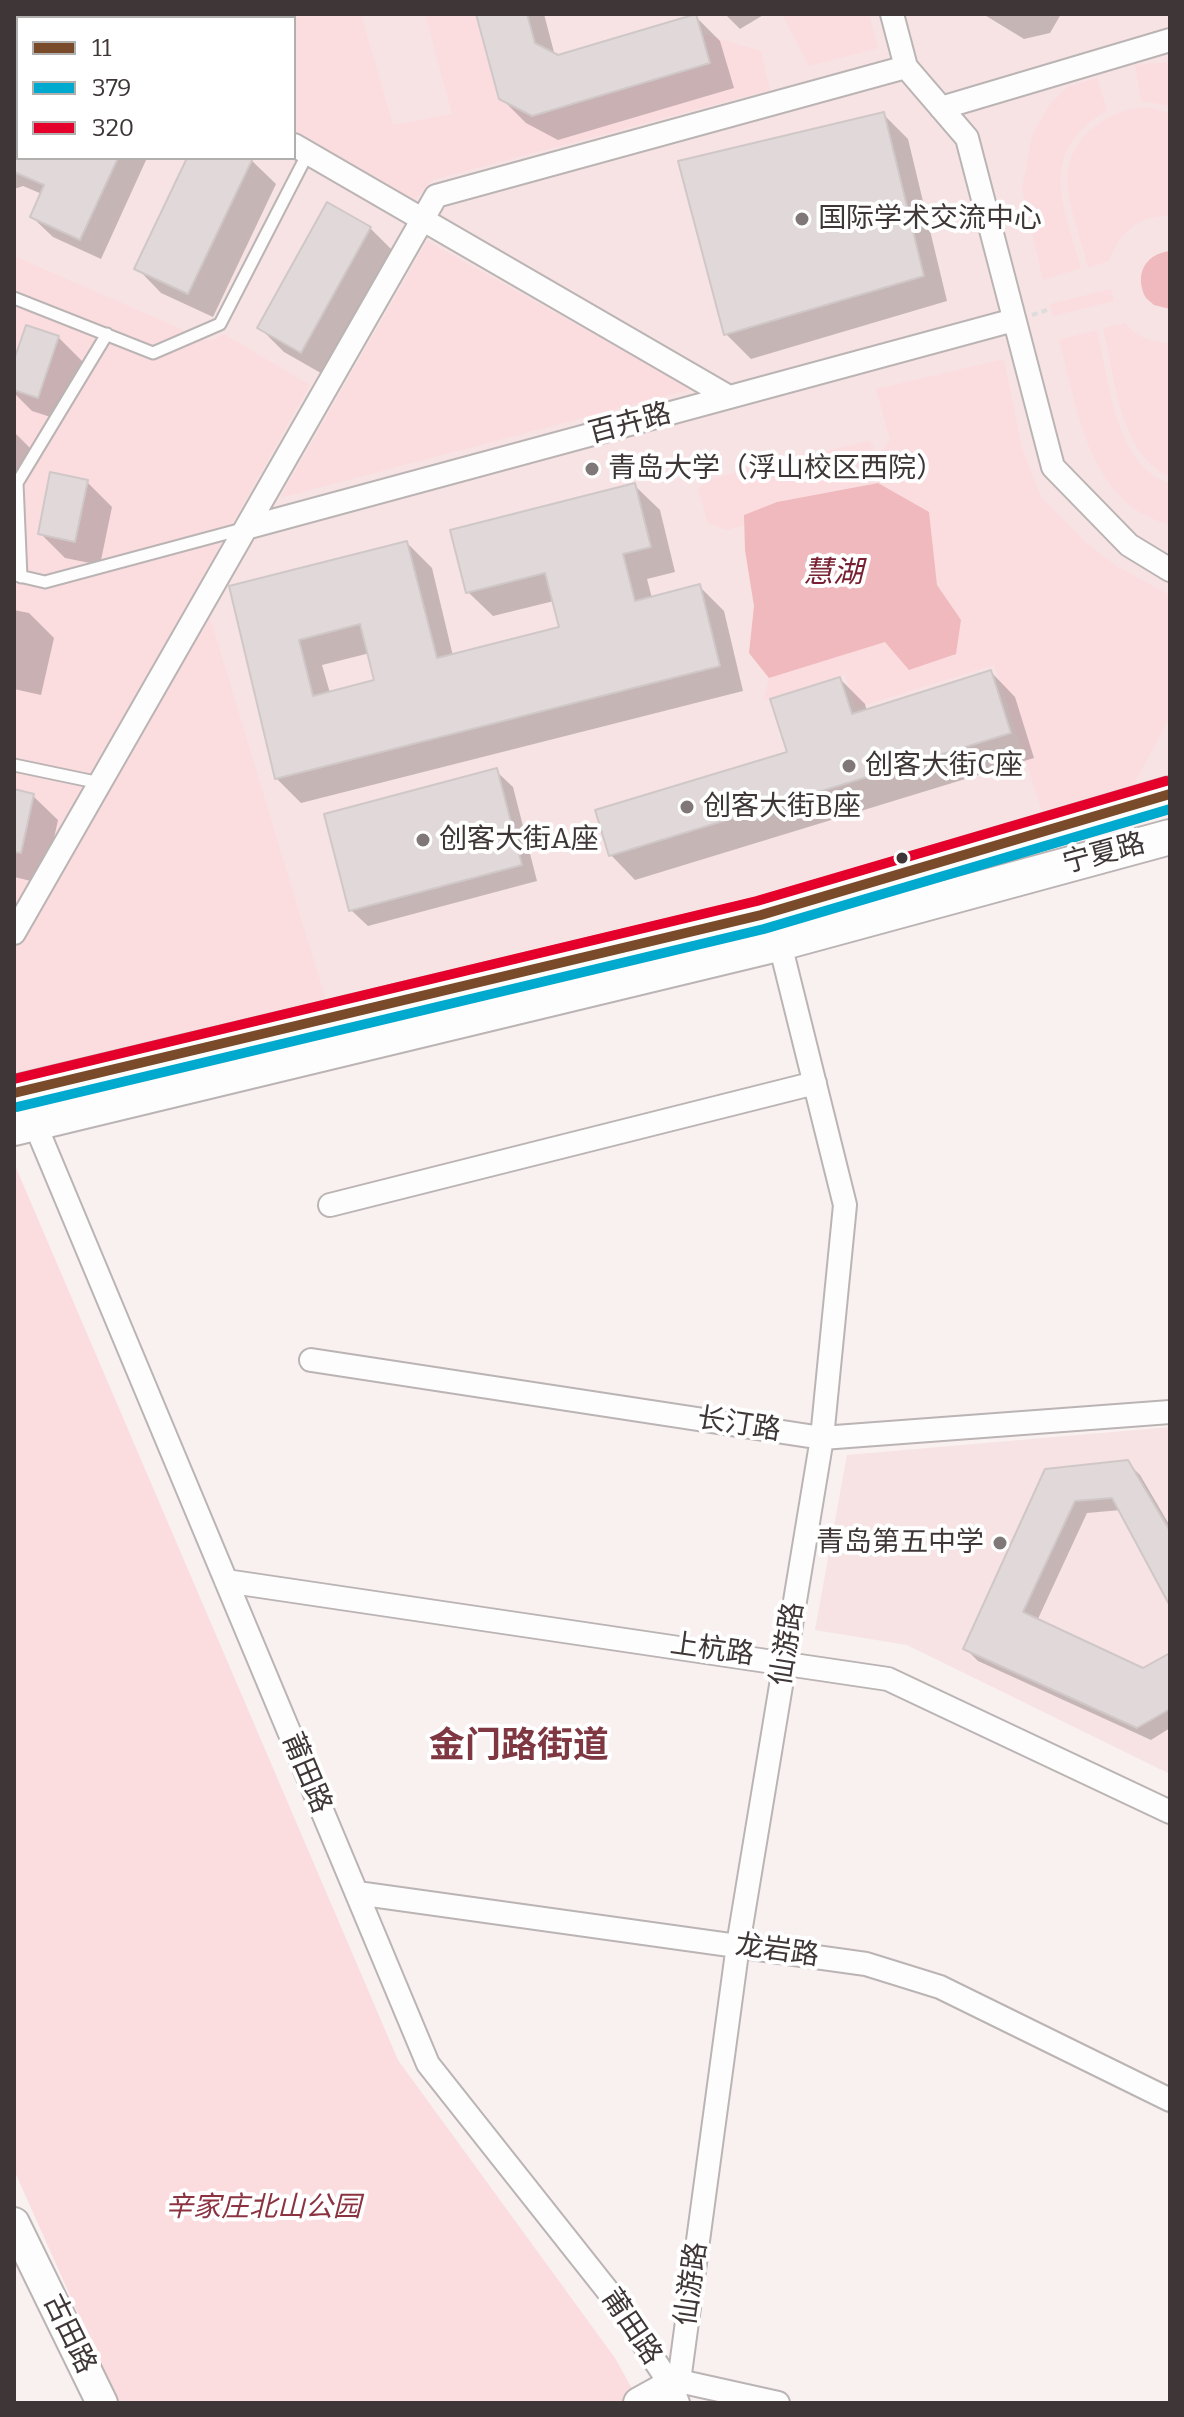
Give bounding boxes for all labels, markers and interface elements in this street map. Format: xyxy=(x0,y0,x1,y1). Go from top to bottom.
legend xyxy=(16,16,296,160)
text: 11 xyxy=(92,34,112,62)
text: 379 xyxy=(92,74,131,102)
text: 320 xyxy=(92,114,134,142)
place label: 国际学术交流中心 xyxy=(818,202,1042,236)
marker: 国际学术交流中心 xyxy=(793,210,811,228)
street label: 百卉路 xyxy=(585,397,675,451)
place label: 青岛大学（浮山校区西院） xyxy=(608,452,944,486)
marker: 青岛大学（浮山校区西院） xyxy=(583,460,601,478)
water label: 慧湖 xyxy=(803,556,863,592)
place label: 创客大街C座 xyxy=(865,749,1023,783)
marker: 创客大街C座 xyxy=(840,757,858,775)
place label: 创客大街B座 xyxy=(703,790,861,824)
marker: 创客大街B座 xyxy=(678,798,696,816)
place label: 创客大街A座 xyxy=(439,823,599,857)
street label: 宁夏路 xyxy=(1059,827,1149,881)
marker: 创客大街A座 xyxy=(414,831,432,849)
unlabelled marker xyxy=(894,850,910,866)
street label: 长汀路 xyxy=(695,1402,783,1448)
place label: 青岛第五中学 xyxy=(816,1526,984,1560)
marker: 青岛第五中学 xyxy=(991,1534,1009,1552)
street label: 仙游路 xyxy=(765,1600,811,1688)
street label: 上杭路 xyxy=(668,1628,756,1672)
district label: 金门路街道 xyxy=(429,1725,609,1769)
street label: 莆田路 xyxy=(274,1728,338,1818)
street label: 龙岩路 xyxy=(733,1929,821,1973)
park label: 辛家庄北山公园 xyxy=(165,2191,361,2225)
street label: 仙游路 xyxy=(670,2240,714,2328)
street label: 莆田路 xyxy=(594,2283,668,2371)
street label: 古田路 xyxy=(35,2289,103,2379)

